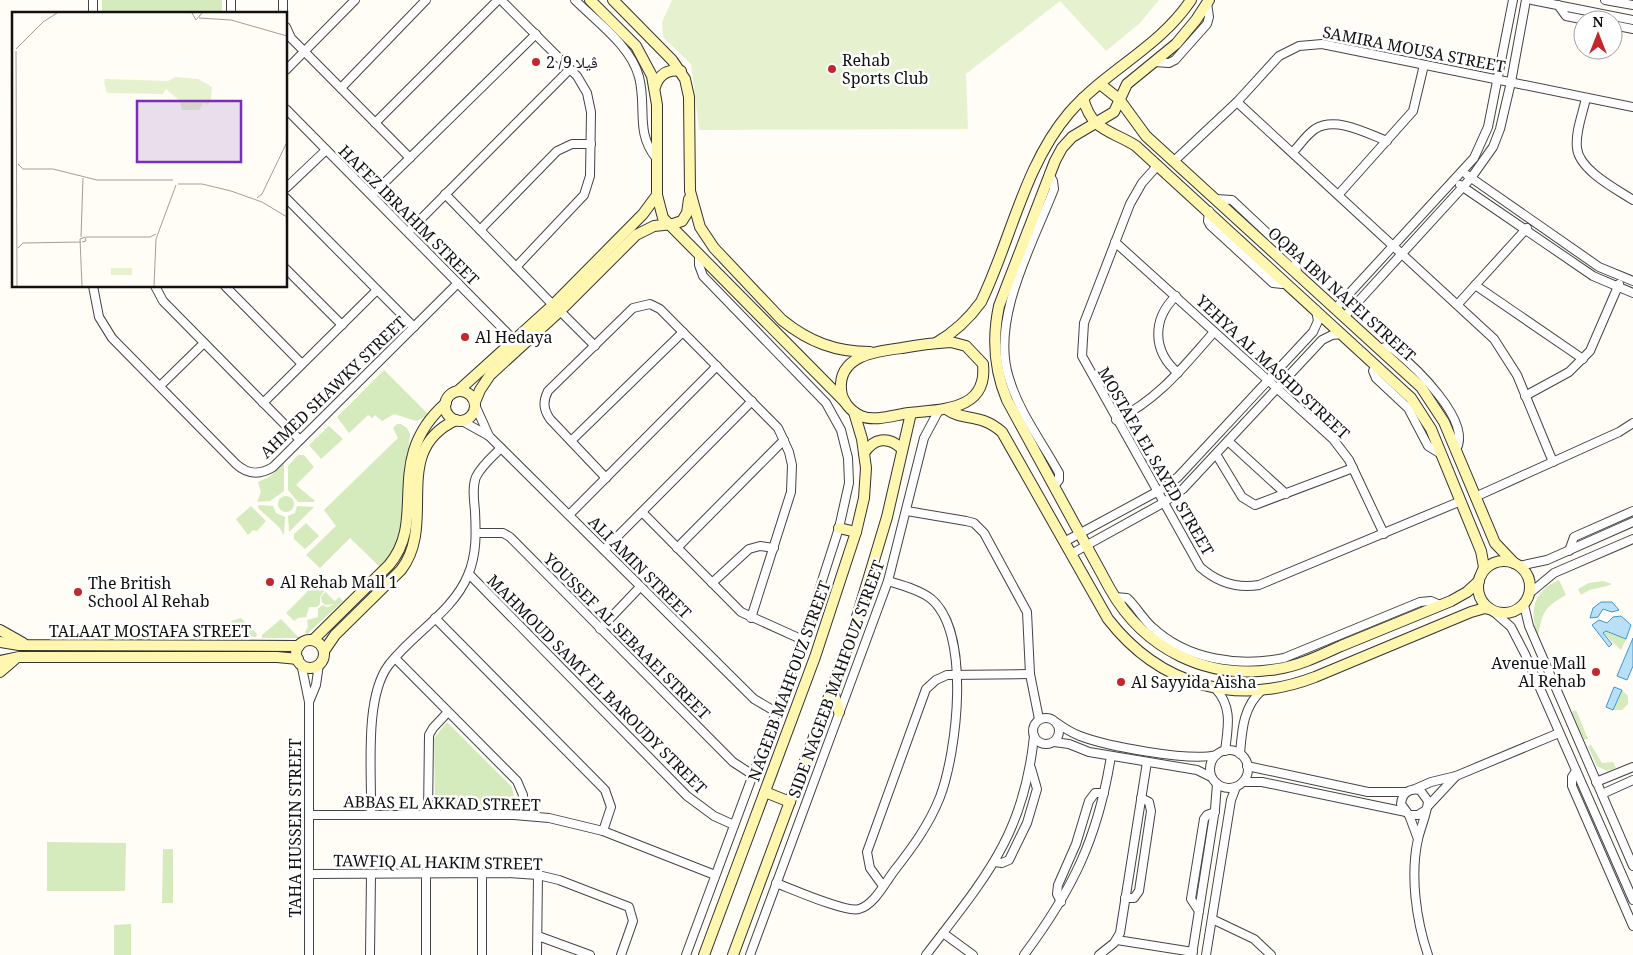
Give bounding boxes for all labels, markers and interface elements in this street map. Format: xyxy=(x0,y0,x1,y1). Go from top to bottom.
north arrow xyxy=(1573,10,1623,60)
inset map xyxy=(12,12,288,288)
text: N xyxy=(1592,12,1604,36)
street label: SAMIRA MOUSA STREET xyxy=(1320,20,1507,82)
place label: Rehab Sports Club xyxy=(842,49,928,94)
place label: ڤيلا 9/ 2 xyxy=(546,51,598,78)
marker: ڤيلا 9/ 2 xyxy=(530,56,542,68)
marker: Rehab Sports Club xyxy=(826,63,838,75)
street label: HAFEZ IBRAHIM STREET xyxy=(330,140,484,294)
street label: OQBA IBN NAFEI STREET xyxy=(1260,222,1421,370)
street label: YEHYA AL MASHD STREET xyxy=(1187,289,1355,448)
street label: AHMED SHAWKY STREET xyxy=(255,311,415,466)
place label: Al Hedaya xyxy=(475,326,553,353)
marker: Al Hedaya xyxy=(459,331,471,343)
street label: MOSTAFA EL SAYED STREET xyxy=(1089,363,1219,562)
street label: ALI AMIN STREET xyxy=(580,511,696,627)
street label: YOUSSEF AL SEBAAEI STREET xyxy=(535,547,715,728)
street label: SIDE NAGEEB MAHFOUZ STREET xyxy=(784,558,888,800)
street label: MAHMOUD SAMY EL BAROUDY STREET xyxy=(479,569,712,802)
place label: Al Rehab Mall 1 xyxy=(280,571,398,598)
place label: The British School Al Rehab xyxy=(88,572,210,617)
marker: Al Rehab Mall 1 xyxy=(264,576,276,588)
street label: NAGEEB MAHFOUZ STREET xyxy=(744,578,834,784)
marker: The British School Al Rehab xyxy=(72,586,84,598)
street label: TALAAT MOSTAFA STREET xyxy=(49,620,251,647)
place label: Avenue Mall Al Rehab xyxy=(1491,652,1586,697)
marker: Avenue Mall Al Rehab xyxy=(1590,666,1602,678)
place label: Al Sayyida Aisha xyxy=(1131,671,1257,698)
marker: Al Sayyida Aisha xyxy=(1115,676,1127,688)
street label: TAHA HUSSEIN STREET xyxy=(284,738,311,918)
street label: ABBAS EL AKKAD STREET xyxy=(343,790,541,821)
street label: TAWFIQ AL HAKIM STREET xyxy=(333,849,543,880)

